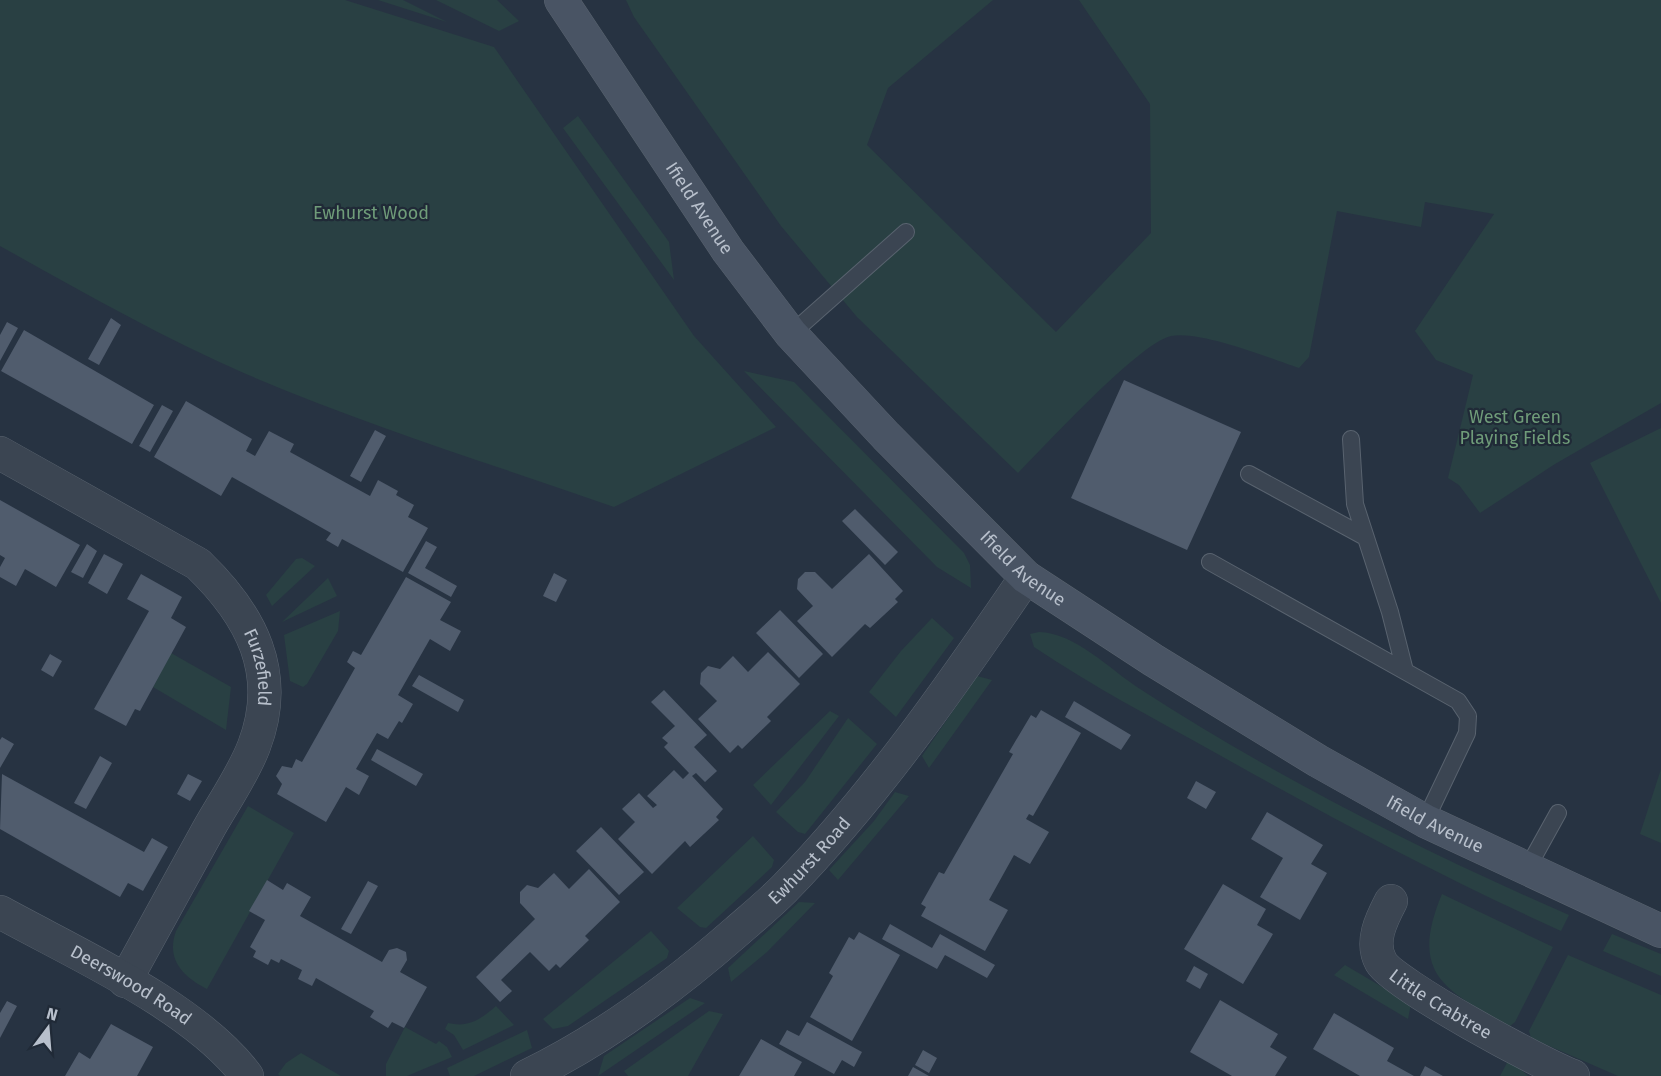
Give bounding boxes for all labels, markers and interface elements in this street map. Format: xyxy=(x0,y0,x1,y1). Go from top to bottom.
street label: Ifield Avenue xyxy=(661,158,738,258)
park label: Ewhurst Wood xyxy=(313,202,429,224)
park label: West Green Playing Fields xyxy=(1459,406,1571,449)
street label: Ifield Avenue xyxy=(975,526,1070,611)
street label: Furzefield xyxy=(239,625,276,707)
street label: Ifield Avenue xyxy=(1382,791,1487,858)
street label: Ewhurst Road xyxy=(764,813,855,909)
street label: Deerswood Road xyxy=(67,940,196,1030)
street label: Little Crabtree xyxy=(1385,964,1496,1044)
north arrow xyxy=(18,998,78,1058)
text: N xyxy=(44,1003,60,1025)

